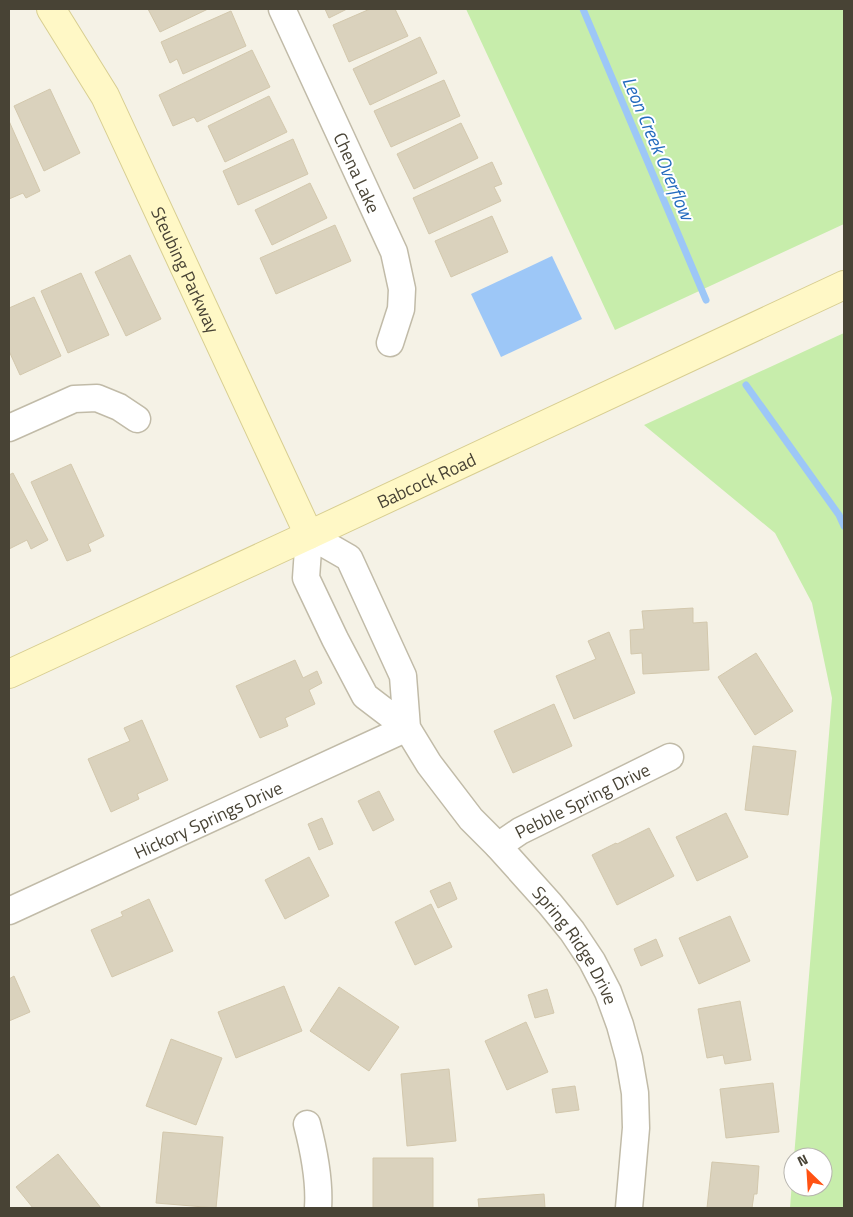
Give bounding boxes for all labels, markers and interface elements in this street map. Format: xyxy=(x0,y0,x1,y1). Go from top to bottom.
water label: Leon Creek Overflow xyxy=(616,72,703,226)
street label: Chena Lake xyxy=(327,128,388,217)
street label: Steubing Parkway xyxy=(145,202,227,338)
street label: Babcock Road xyxy=(372,445,480,515)
street label: Pebble Spring Drive xyxy=(510,756,654,845)
street label: Hickory Springs Drive xyxy=(129,774,287,865)
street label: Spring Ridge Drive xyxy=(526,880,625,1008)
north arrow xyxy=(783,1147,833,1197)
text: N xyxy=(793,1148,811,1171)

